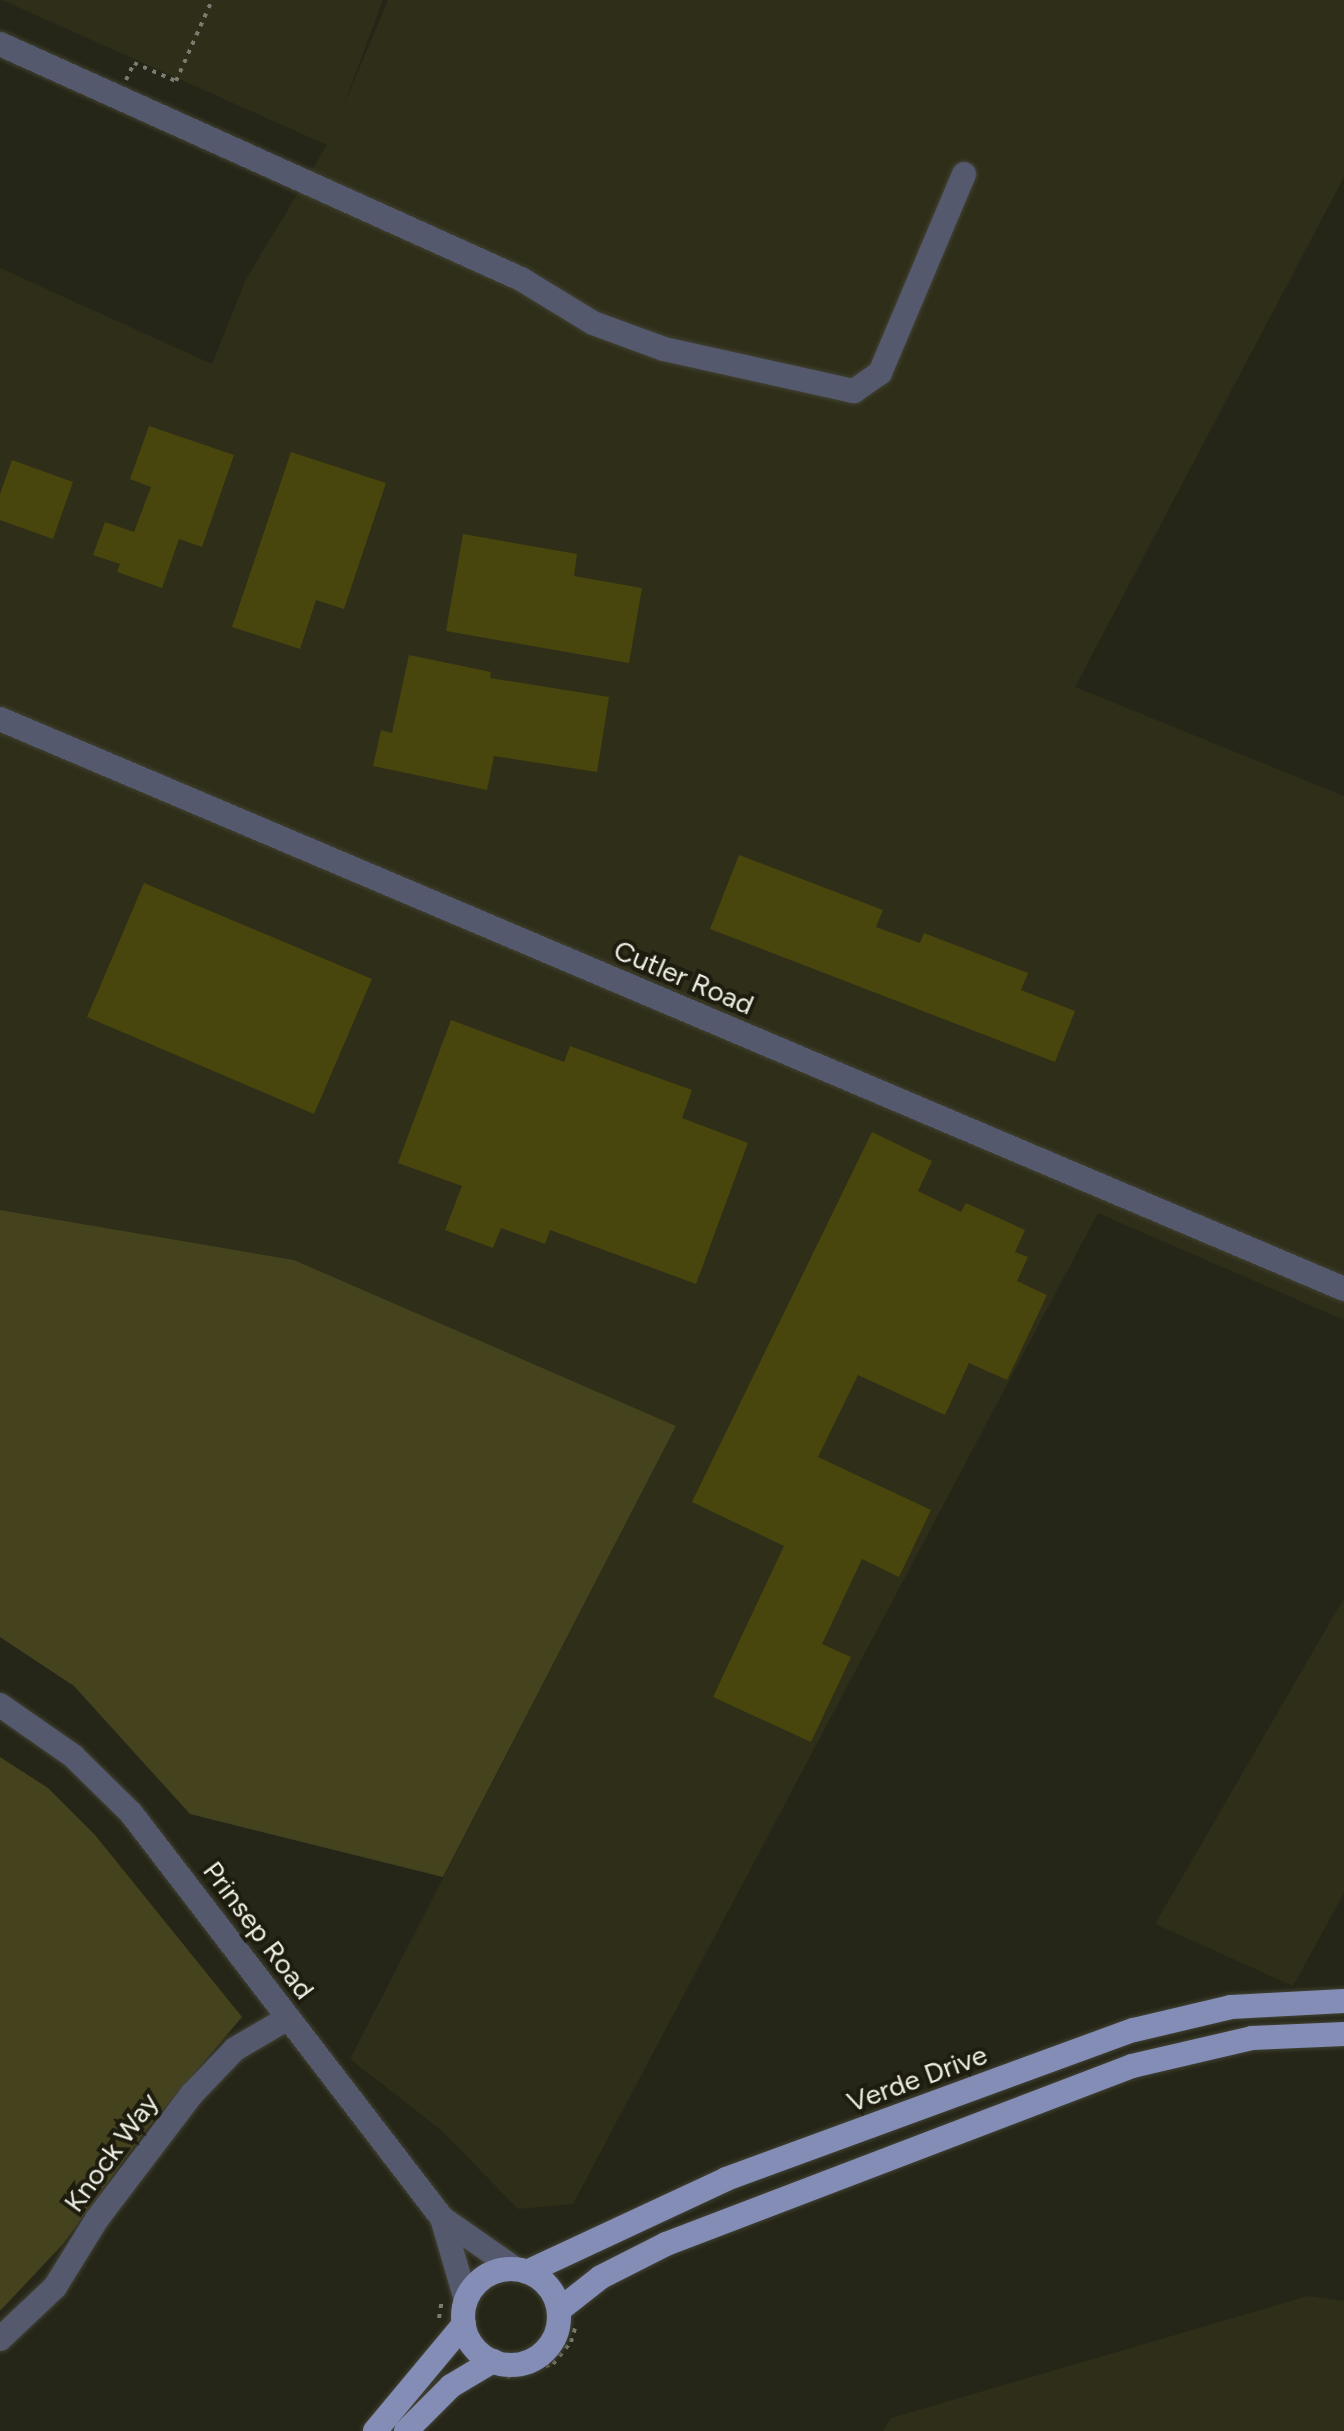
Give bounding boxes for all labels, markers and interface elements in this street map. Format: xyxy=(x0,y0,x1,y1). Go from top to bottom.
street label: Cutler Road xyxy=(609,932,759,1022)
street label: Prinsep Road xyxy=(196,1854,322,2006)
street label: Verde Drive xyxy=(842,2037,992,2119)
street label: Knock Way xyxy=(57,2086,165,2218)

